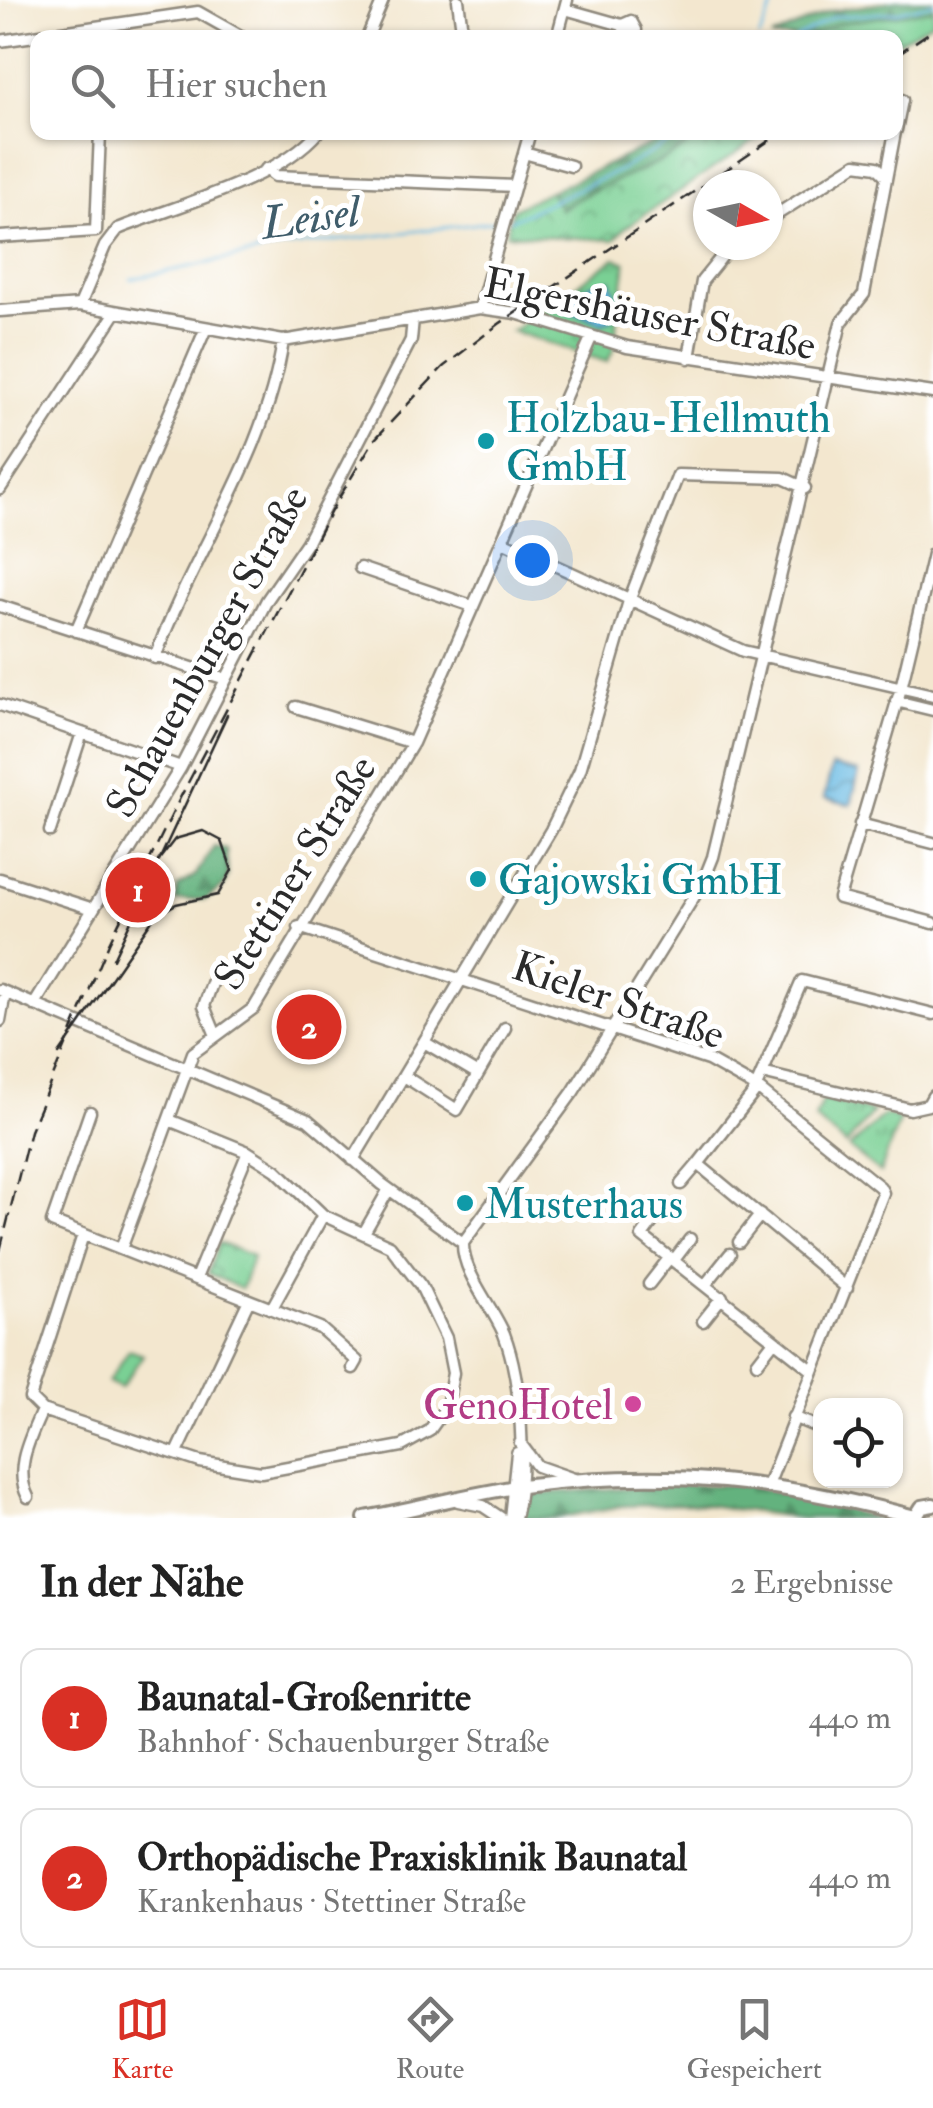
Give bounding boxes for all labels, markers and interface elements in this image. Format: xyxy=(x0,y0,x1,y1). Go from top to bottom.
search box xyxy=(30,30,903,140)
icon: search xyxy=(65,58,120,113)
text: Hier suchen xyxy=(145,61,328,109)
north arrow xyxy=(693,170,783,260)
water label: Leisel xyxy=(256,183,366,253)
street label: Elgershäuser Straße xyxy=(479,257,820,373)
place label: Holzbau-Hellmuth GmbH xyxy=(506,393,831,493)
marker: Holzbau-Hellmuth GmbH xyxy=(475,430,497,452)
street label: Schauenburger Straße xyxy=(95,477,320,827)
your location xyxy=(507,535,558,586)
street label: Stettiner Straße xyxy=(203,746,388,1000)
pin: 1 xyxy=(106,852,170,928)
place label: Gajowski GmbH xyxy=(498,855,783,907)
marker: Gajowski GmbH xyxy=(467,868,489,890)
street label: Kieler Straße xyxy=(506,940,731,1061)
pin: 2 xyxy=(276,990,342,1064)
place label: Musterhaus xyxy=(485,1179,683,1231)
marker: Musterhaus xyxy=(454,1192,476,1214)
place label: GenoHotel xyxy=(423,1380,613,1432)
marker: GenoHotel xyxy=(622,1393,644,1415)
map controls xyxy=(813,1398,903,1488)
button: locate xyxy=(813,1398,903,1488)
text: In der Nähe xyxy=(40,1557,244,1609)
text: 2 Ergebnisse xyxy=(730,1563,893,1603)
text: Baunatal-Großenritte xyxy=(137,1674,471,1722)
text: 1 xyxy=(69,1698,80,1738)
text: 440 m xyxy=(809,1698,891,1738)
text: Bahnhof · Schauenburger Straße xyxy=(137,1722,549,1762)
text: Orthopädische Praxisklinik Baunatal xyxy=(137,1834,687,1882)
text: 2 xyxy=(66,1858,83,1898)
text: 440 m xyxy=(809,1858,891,1898)
text: Krankenhaus · Stettiner Straße xyxy=(137,1882,526,1922)
tab: Karte xyxy=(111,1992,173,2087)
tab: Route xyxy=(396,1992,464,2087)
tab: Gespeichert xyxy=(687,1992,822,2087)

